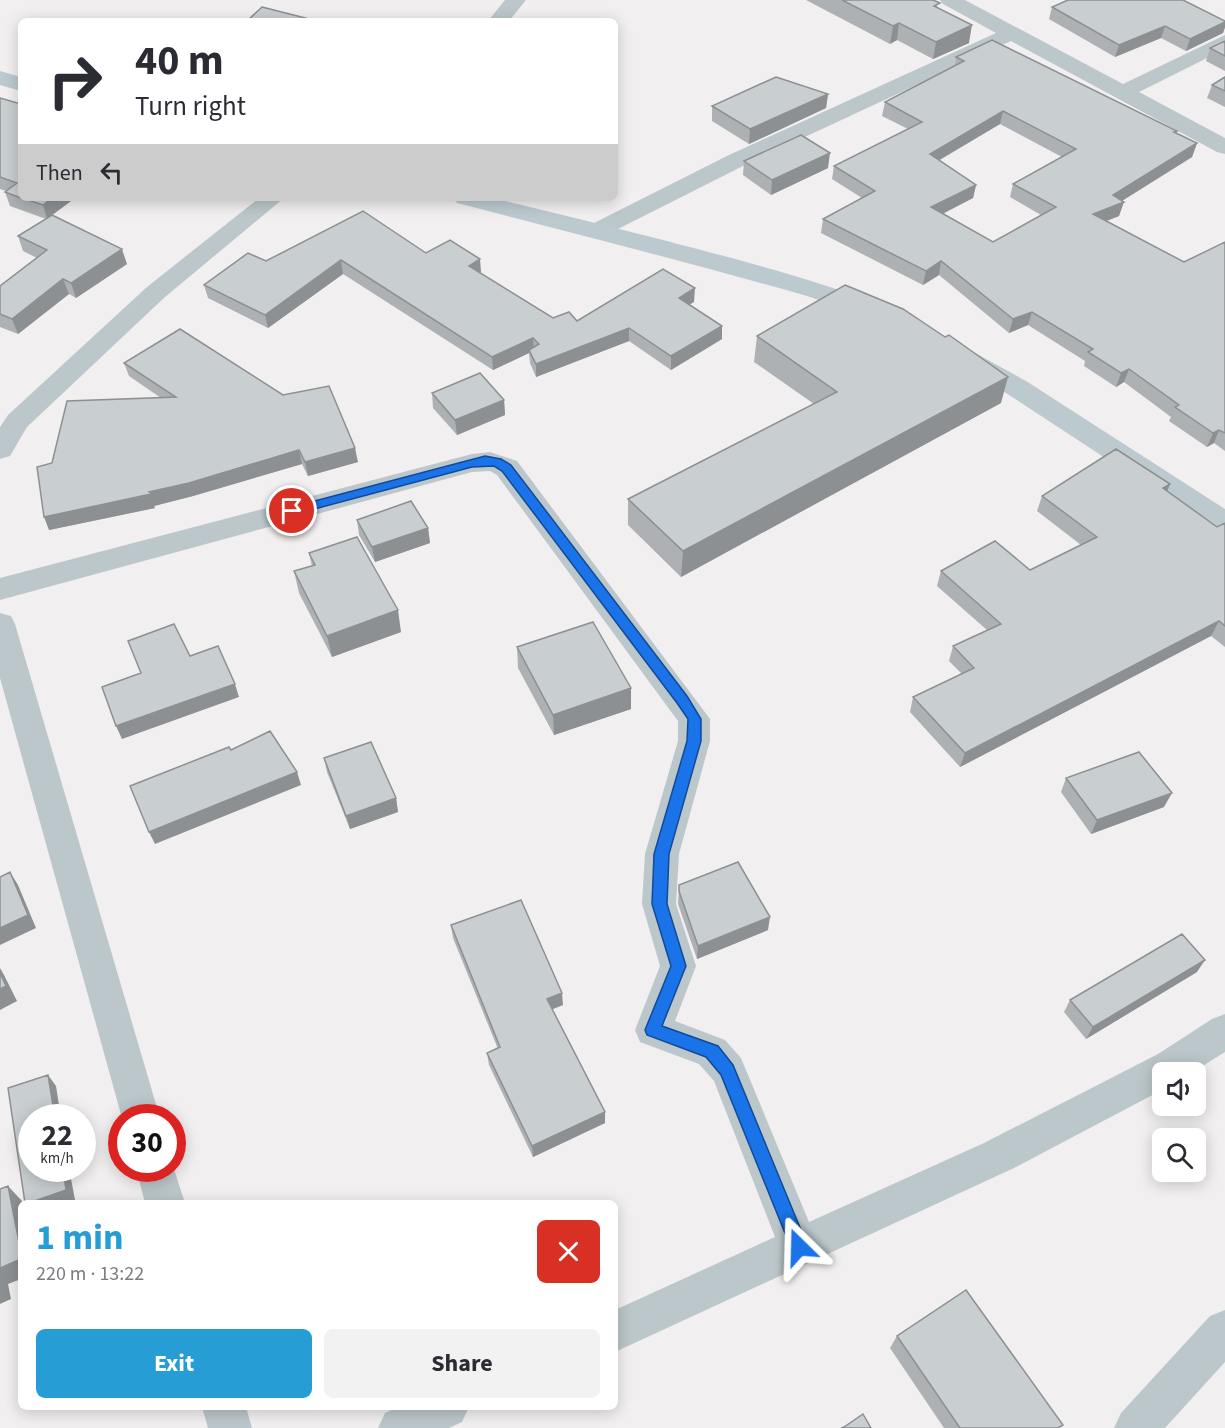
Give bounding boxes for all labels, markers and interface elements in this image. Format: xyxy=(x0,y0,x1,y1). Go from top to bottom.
text: 40 m xyxy=(135,31,224,91)
icon: right xyxy=(36,42,114,120)
text: Turn right xyxy=(135,87,246,126)
icon: left xyxy=(95,156,128,189)
text: Then xyxy=(36,157,83,189)
pin xyxy=(266,485,317,536)
icon: arrive xyxy=(275,494,308,527)
map controls xyxy=(1152,1062,1206,1182)
button: sound xyxy=(1152,1062,1206,1116)
speed limit sign: 30 xyxy=(108,1104,186,1182)
text: 22 xyxy=(41,1114,73,1157)
button: search xyxy=(1152,1128,1206,1182)
text: km/h xyxy=(40,1148,74,1169)
text: 1 min xyxy=(36,1212,124,1263)
position arrow xyxy=(767,1215,831,1279)
button: close xyxy=(537,1220,600,1283)
text: 220 m · 13:22 xyxy=(36,1260,144,1288)
button: Exit xyxy=(36,1329,312,1398)
button: Share xyxy=(324,1329,600,1398)

